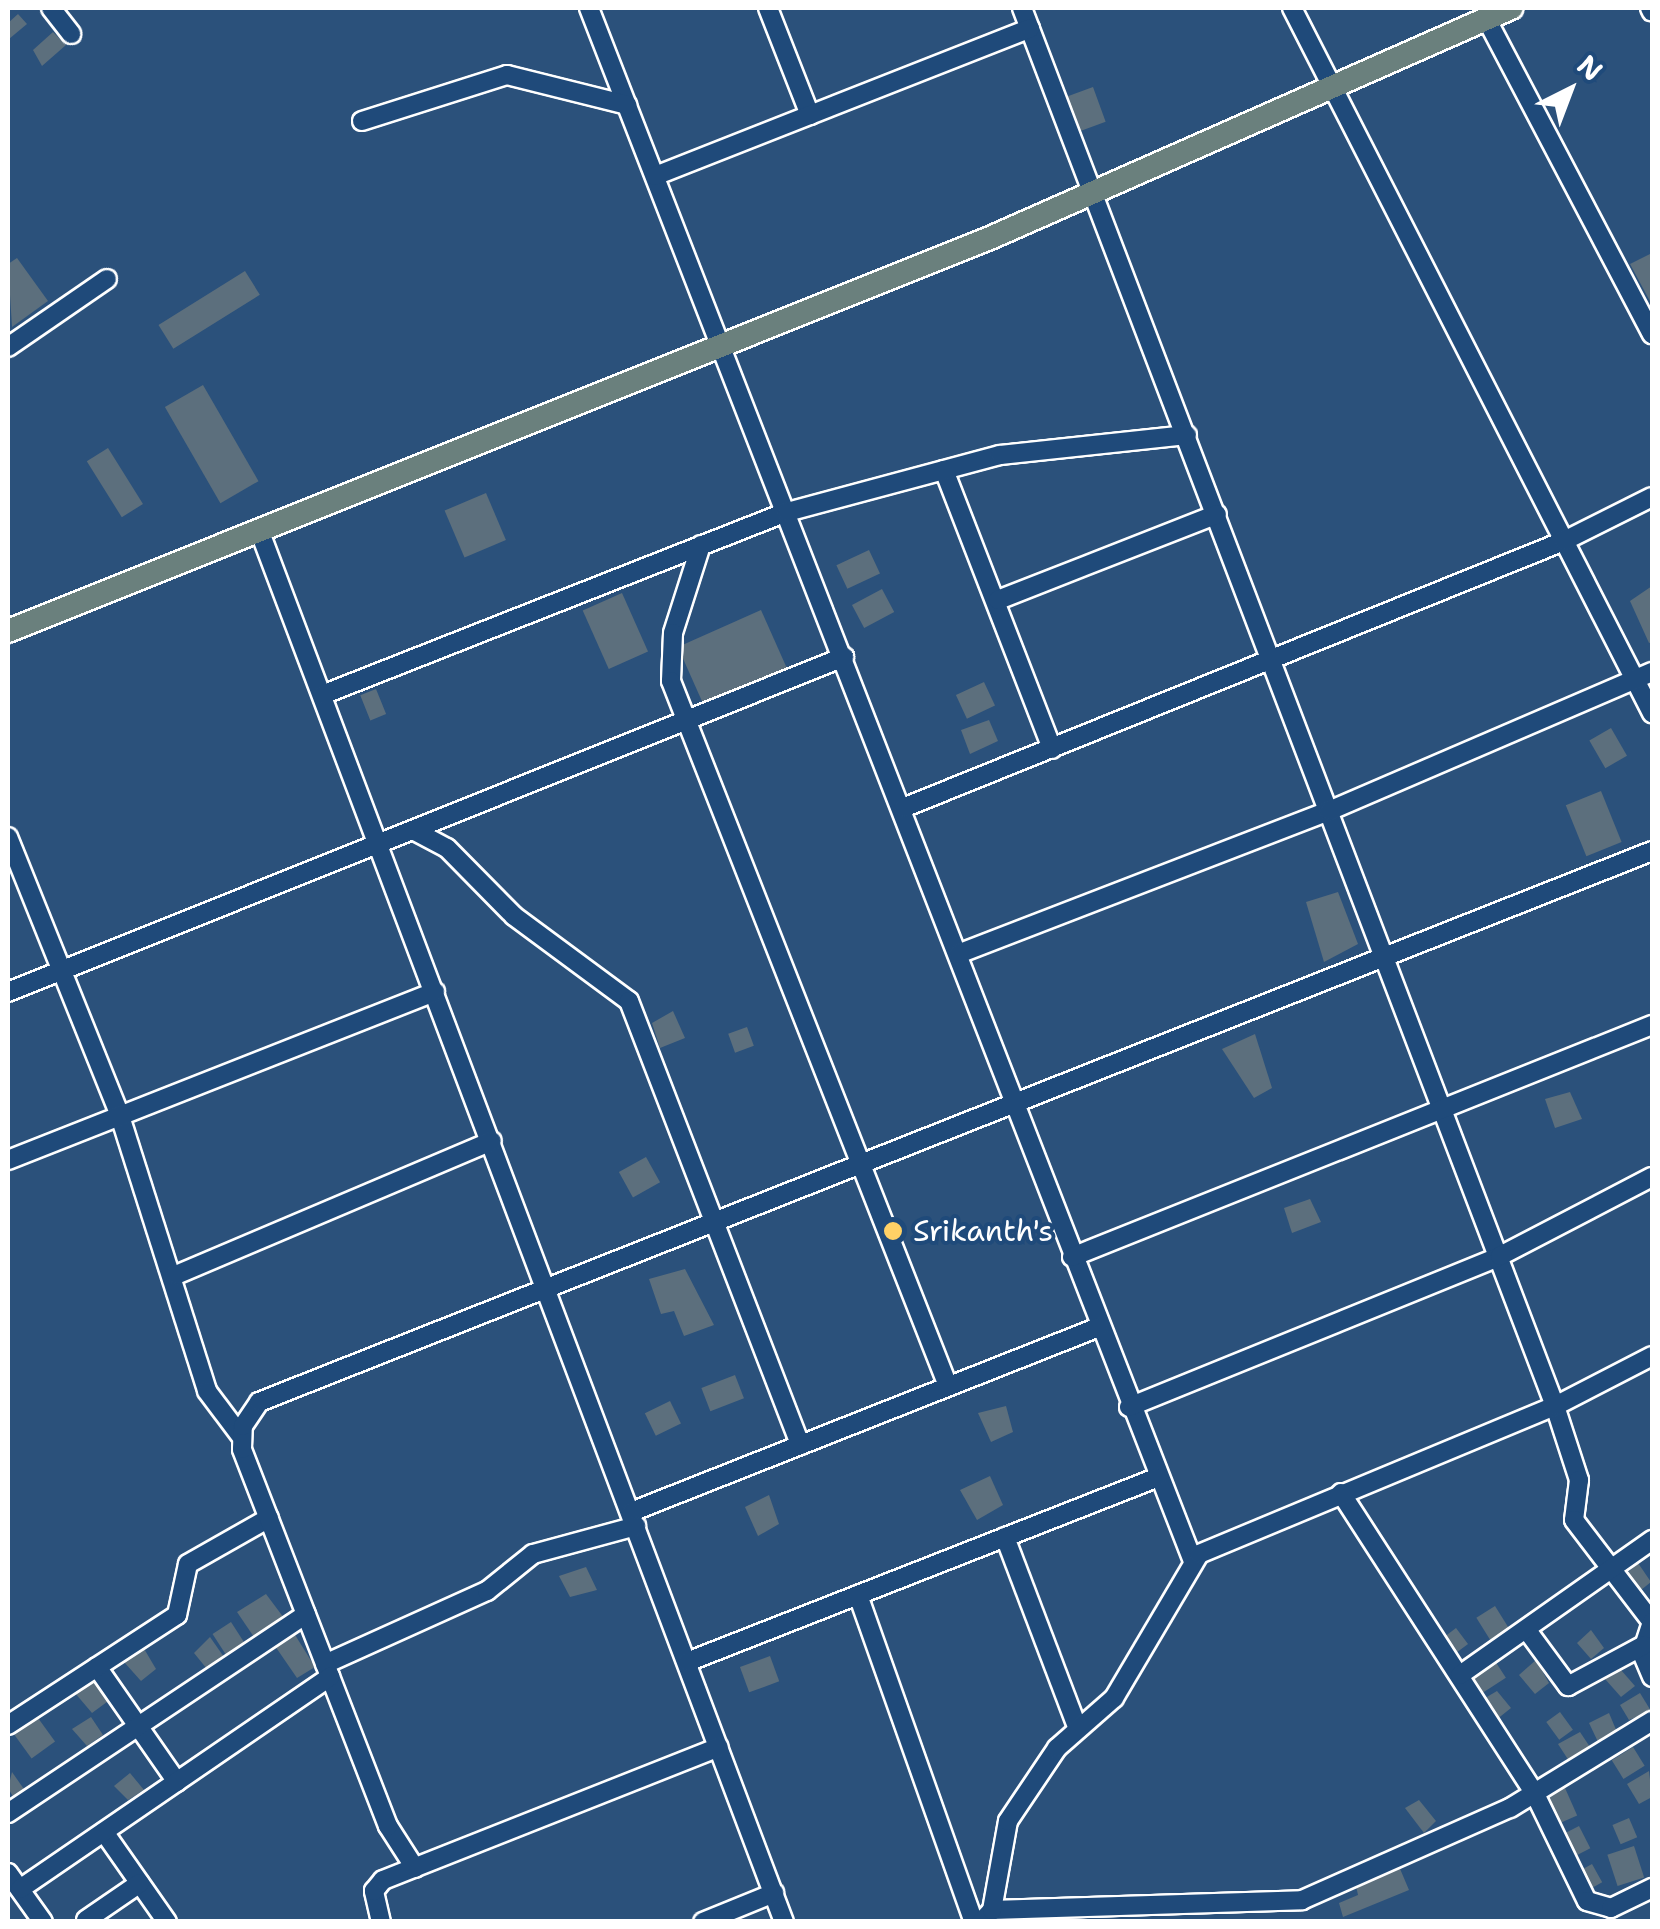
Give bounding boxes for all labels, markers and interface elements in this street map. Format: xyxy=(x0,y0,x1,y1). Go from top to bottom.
north arrow xyxy=(1520,40,1620,140)
text: N xyxy=(1569,46,1611,89)
place label: Srikanth's xyxy=(913,1213,1053,1249)
marker: Srikanth's xyxy=(882,1220,904,1242)

